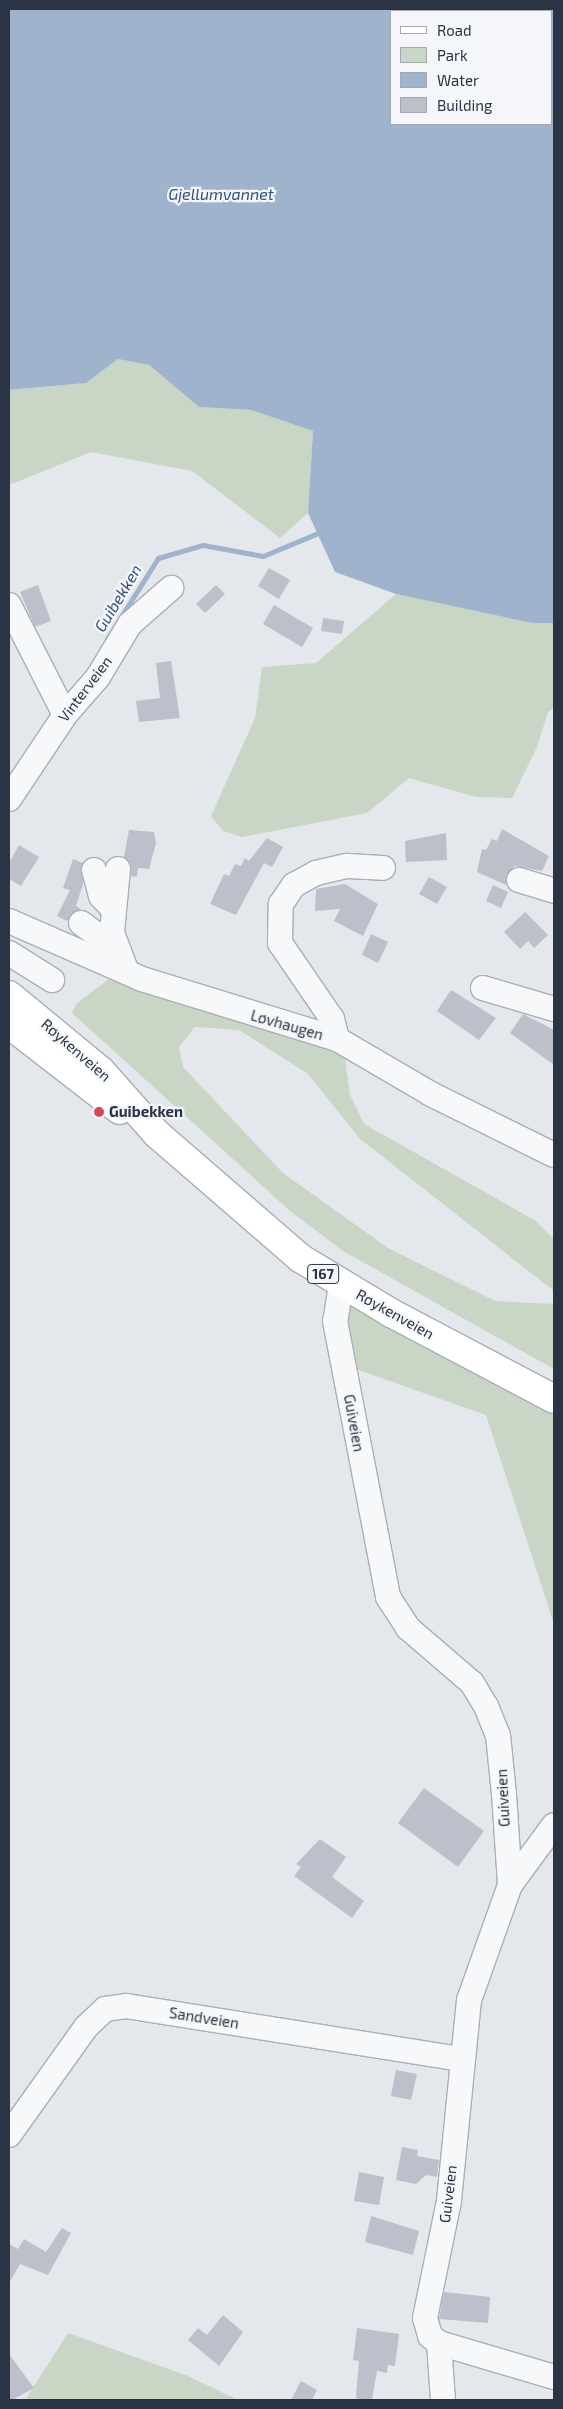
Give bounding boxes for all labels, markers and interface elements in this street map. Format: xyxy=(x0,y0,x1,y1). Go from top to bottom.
legend xyxy=(390,10,553,125)
text: Road xyxy=(437,21,472,39)
text: Park xyxy=(437,46,468,64)
text: Water xyxy=(437,71,479,89)
text: Building xyxy=(437,96,492,114)
water label: Gjellumvannet xyxy=(168,184,274,204)
water label: Guibekken xyxy=(90,561,146,635)
street label: Vinterveien xyxy=(54,653,116,725)
street label: Løvhaugen xyxy=(249,1006,325,1044)
street label: Røykenveien xyxy=(38,1015,114,1085)
place label: Guibekken xyxy=(109,1103,183,1121)
marker: Guibekken xyxy=(93,1106,105,1118)
road number: 167 xyxy=(307,1262,339,1286)
street label: Røykenveien xyxy=(353,1285,437,1343)
street label: Guiveien xyxy=(340,1393,368,1453)
street label: Guiveien xyxy=(492,1769,514,1827)
street label: Sandveien xyxy=(168,2004,240,2032)
street label: Guiveien xyxy=(436,2164,460,2224)

